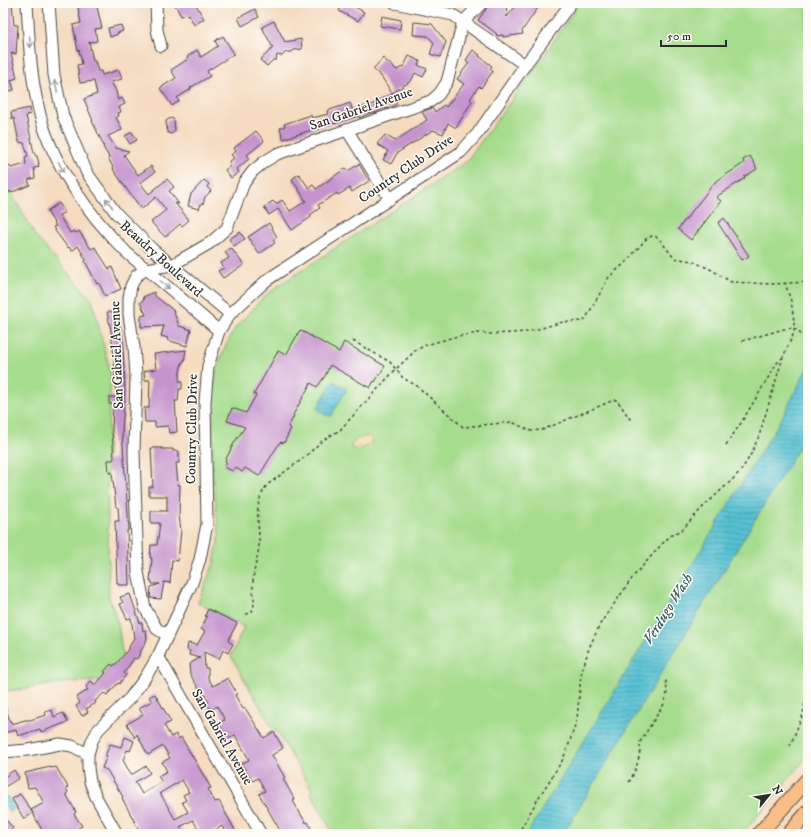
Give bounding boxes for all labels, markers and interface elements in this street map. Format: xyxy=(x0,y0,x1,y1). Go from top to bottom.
scale bar xyxy=(661,22,726,48)
text: 50 m xyxy=(667,29,691,44)
one-way arrow xyxy=(26,35,33,48)
one-way arrow xyxy=(52,80,60,93)
street label: San Gabriel Avenue xyxy=(307,83,415,135)
street label: Country Club Drive xyxy=(355,131,457,207)
one-way arrow xyxy=(58,161,65,173)
one-way arrow xyxy=(105,198,113,209)
street label: Beaudry Boulevard xyxy=(116,217,206,301)
one-way arrow xyxy=(159,280,170,289)
street label: San Gabriel Avenue xyxy=(106,301,128,409)
street label: Country Club Drive xyxy=(182,373,202,484)
water label: Verdugo Wash xyxy=(639,570,697,648)
street label: San Gabriel Avenue xyxy=(187,686,257,788)
north arrow xyxy=(749,775,789,815)
text: N xyxy=(768,783,785,798)

